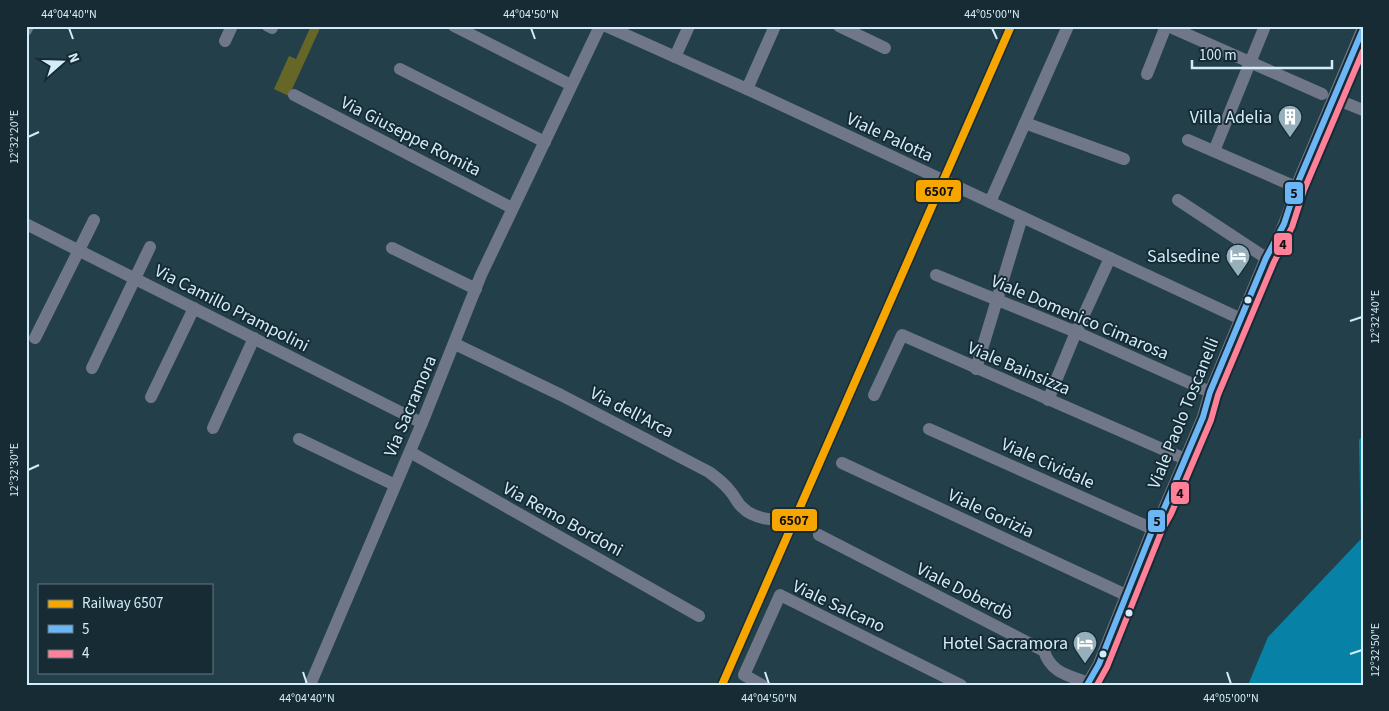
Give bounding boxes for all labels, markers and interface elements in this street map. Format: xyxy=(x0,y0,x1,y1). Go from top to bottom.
text: 44°04'40"N xyxy=(41,6,97,23)
text: 44°04'50"N xyxy=(503,6,559,23)
text: 44°05'00"N xyxy=(964,6,1020,23)
north arrow xyxy=(38,38,88,88)
scale bar xyxy=(1192,38,1332,70)
text: 100 m xyxy=(1199,45,1237,66)
text: N xyxy=(62,50,84,66)
street label: Via Giuseppe Romita xyxy=(336,90,485,183)
building icon: Villa Adelia xyxy=(1277,104,1303,138)
place label: Villa Adelia xyxy=(1190,105,1272,130)
street label: Viale Palotta xyxy=(842,106,937,168)
text: 12°32'20"E xyxy=(6,110,23,164)
line badge: 6507 xyxy=(915,179,962,203)
line badge: 5 xyxy=(1284,181,1304,205)
text: 6507 xyxy=(924,182,954,202)
text: 5 xyxy=(1290,184,1298,204)
line badge: 4 xyxy=(1273,232,1293,256)
text: 4 xyxy=(1279,235,1287,255)
hotel icon: Salsedine xyxy=(1225,243,1251,277)
place label: Salsedine xyxy=(1147,244,1220,269)
street label: Via Camillo Prampolini xyxy=(150,259,313,358)
street label: Viale Domenico Cimarosa xyxy=(987,269,1173,366)
text: 12°32'40"E xyxy=(1367,290,1384,344)
unlabelled marker xyxy=(1243,295,1253,305)
street label: Viale Paolo Toscanelli xyxy=(1142,334,1225,493)
street label: Viale Bainsizza xyxy=(963,336,1074,401)
street label: Via Sacramora xyxy=(378,352,443,461)
street label: Via dell'Arca xyxy=(586,381,678,444)
street label: Viale Cividale xyxy=(997,432,1099,495)
text: 12°32'30"E xyxy=(6,443,23,497)
street label: Via Remo Bordoni xyxy=(498,476,627,563)
line badge: 4 xyxy=(1170,481,1190,505)
street label: Viale Gorizia xyxy=(944,483,1038,544)
text: 4 xyxy=(1176,484,1184,504)
line badge: 6507 xyxy=(771,508,818,532)
line badge: 5 xyxy=(1147,509,1166,533)
text: 6507 xyxy=(779,511,809,531)
text: 5 xyxy=(1153,512,1161,532)
street label: Viale Doberdò xyxy=(912,556,1017,627)
street label: Viale Salcano xyxy=(788,574,889,639)
legend xyxy=(38,584,212,674)
text: Railway 6507 xyxy=(82,593,164,614)
unlabelled marker xyxy=(1124,608,1134,618)
text: 5 xyxy=(82,619,89,640)
text: 12°32'50"E xyxy=(1367,623,1384,677)
hotel icon: Hotel Sacramora xyxy=(1072,630,1098,664)
place label: Hotel Sacramora xyxy=(943,631,1068,656)
text: 4 xyxy=(82,643,90,664)
unlabelled marker xyxy=(1098,649,1108,659)
text: 44°04'40"N xyxy=(279,690,335,707)
text: 44°04'50"N xyxy=(741,690,797,707)
text: 44°05'00"N xyxy=(1203,690,1259,707)

